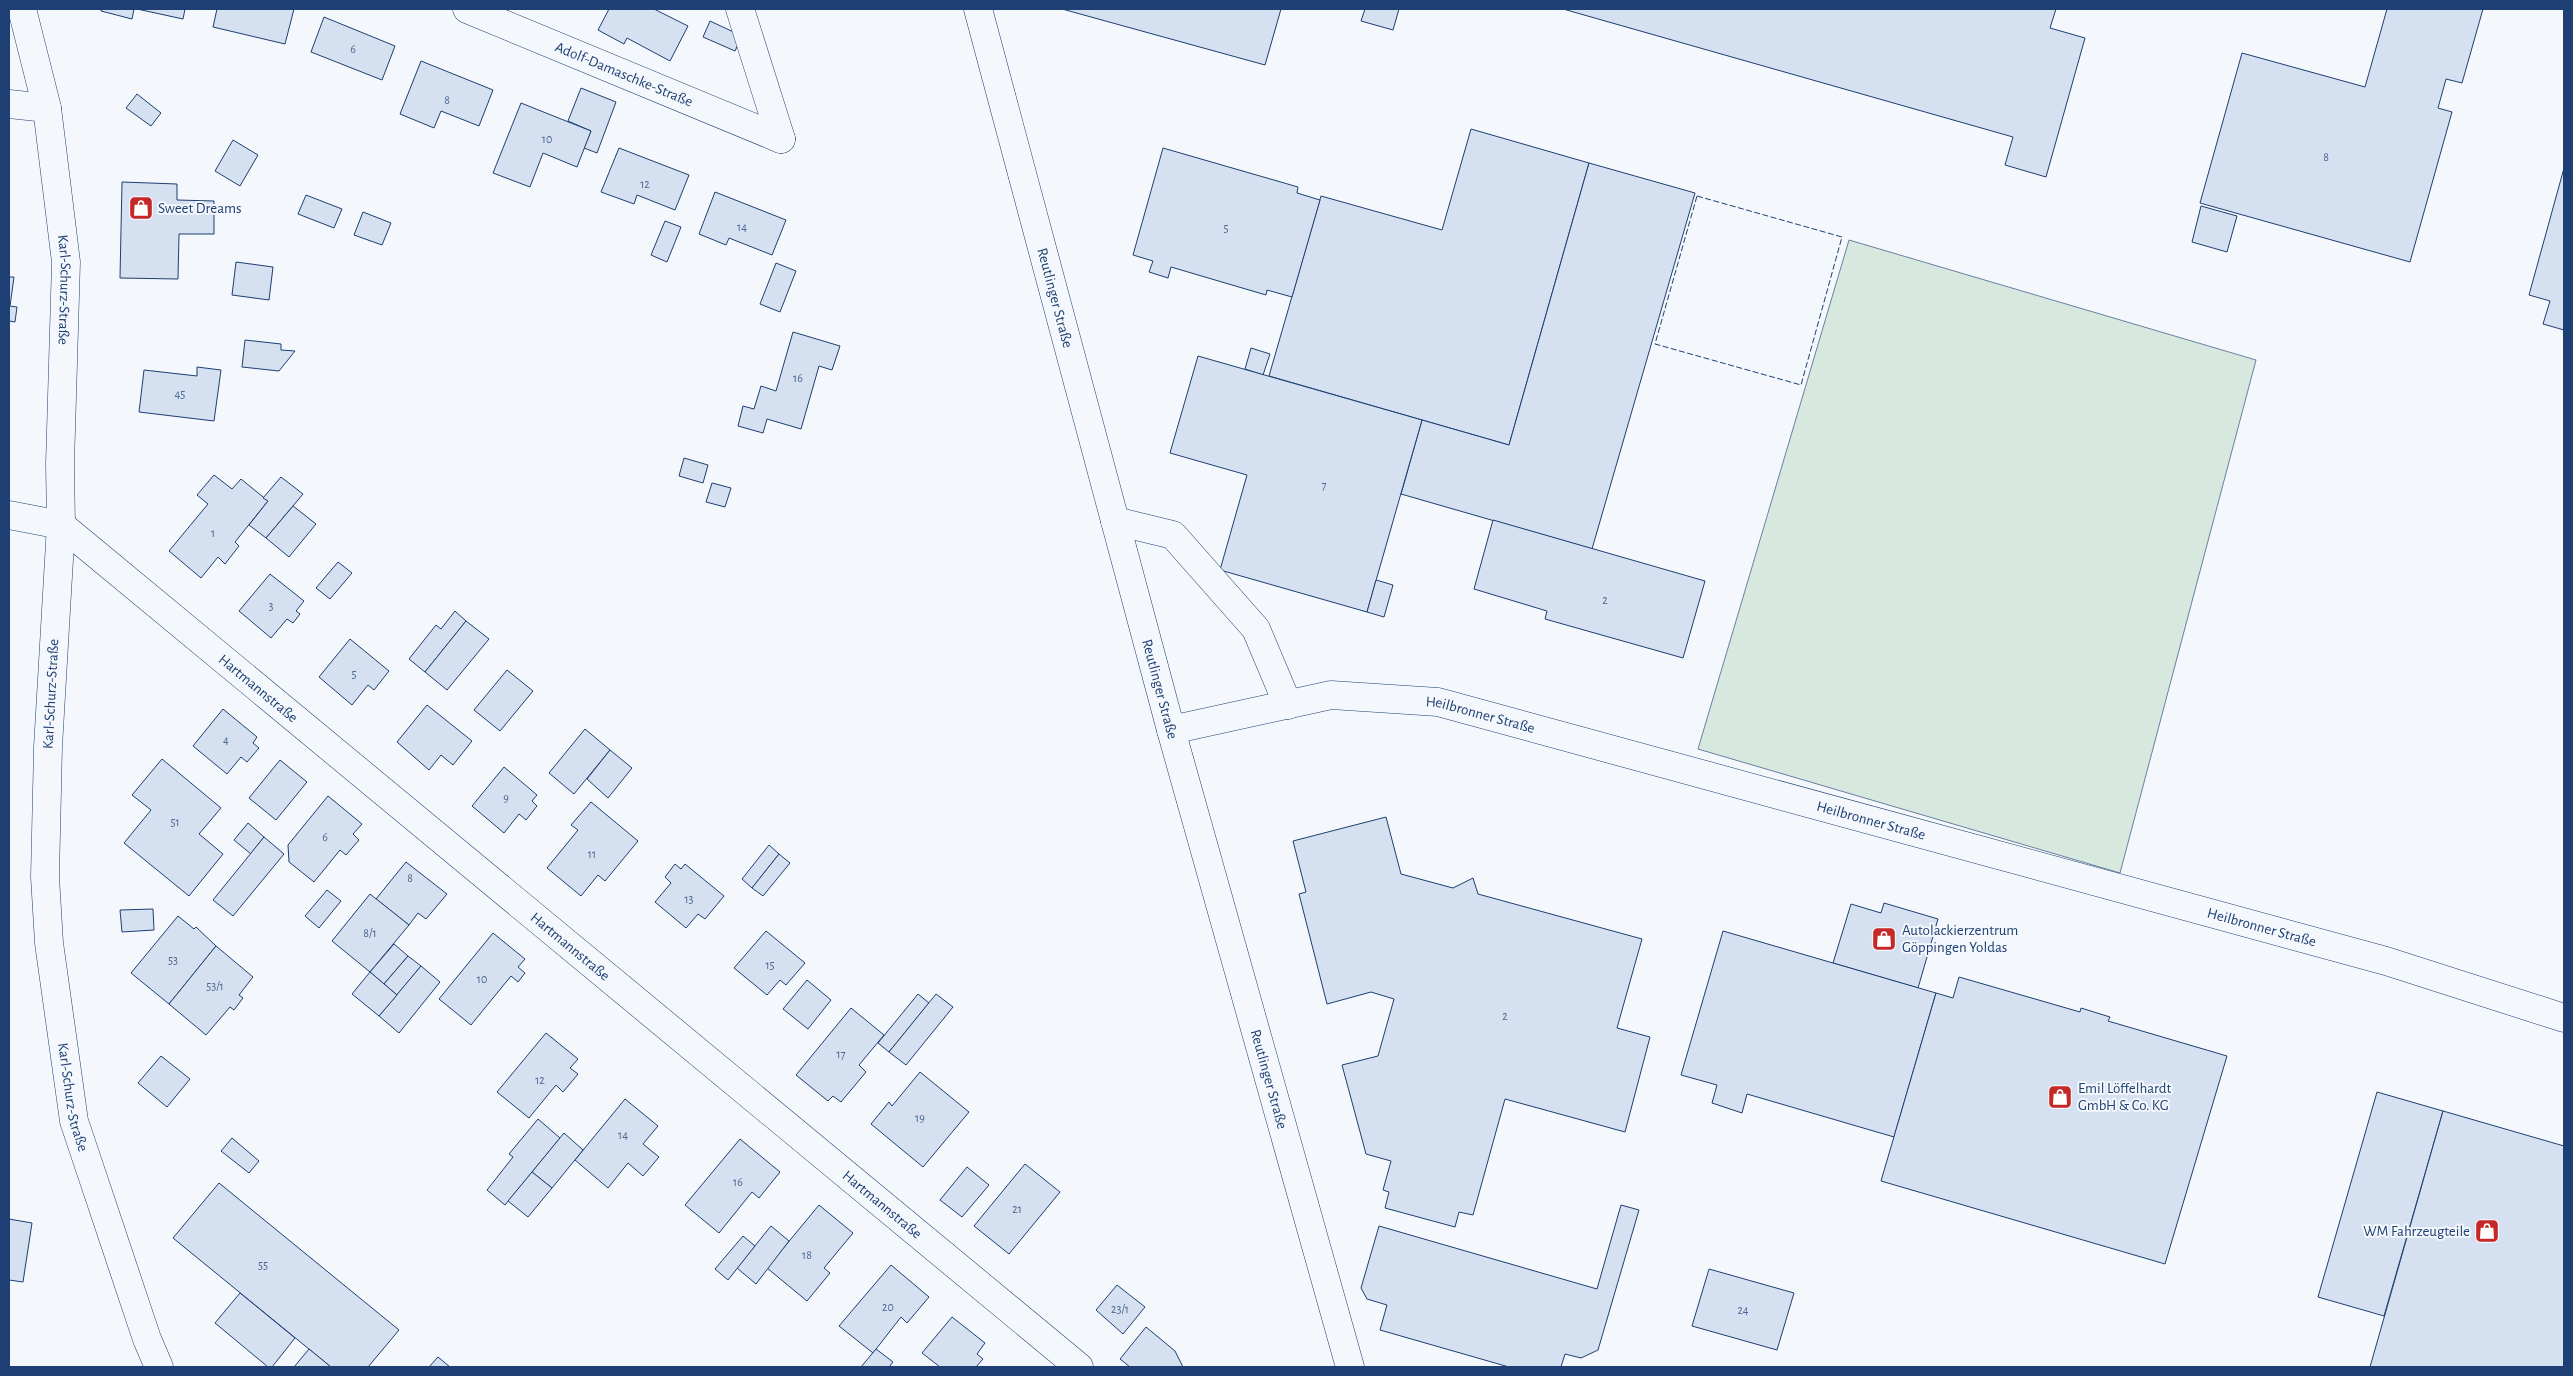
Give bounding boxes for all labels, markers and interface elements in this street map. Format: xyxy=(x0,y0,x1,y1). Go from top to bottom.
street label: Adolf-Damaschke-Straße xyxy=(553,39,695,109)
house number: 6 xyxy=(350,43,356,55)
house number: 8 xyxy=(444,94,450,106)
house number: 10 xyxy=(542,133,552,145)
house number: 8 xyxy=(2323,151,2329,163)
house number: 12 xyxy=(640,178,650,190)
shop icon: Sweet Dreams xyxy=(128,195,154,221)
place label: Sweet Dreams xyxy=(158,201,242,216)
house number: 14 xyxy=(737,221,747,233)
house number: 5 xyxy=(1223,222,1229,234)
street label: Karl-Schurz-Straße xyxy=(55,234,74,345)
street label: Reutlinger Straße xyxy=(1035,246,1076,349)
house number: 16 xyxy=(793,372,803,384)
house number: 45 xyxy=(175,388,185,400)
house number: 7 xyxy=(1321,479,1327,491)
house number: 1 xyxy=(211,527,215,539)
house number: 2 xyxy=(1602,594,1608,606)
house number: 3 xyxy=(269,600,274,612)
street label: Reutlinger Straße xyxy=(1140,638,1181,741)
street label: Karl-Schurz-Straße xyxy=(41,639,61,749)
street label: Hartmannstraße xyxy=(216,651,301,725)
house number: 5 xyxy=(351,668,357,680)
street label: Heilbronner Straße xyxy=(1425,694,1537,736)
house number: 4 xyxy=(223,734,229,746)
house number: 9 xyxy=(503,792,509,804)
street label: Heilbronner Straße xyxy=(1815,798,1927,842)
house number: 51 xyxy=(170,816,180,828)
house number: 6 xyxy=(322,831,328,843)
house number: 11 xyxy=(588,848,596,860)
house number: 8 xyxy=(407,872,413,884)
house number: 13 xyxy=(684,893,694,905)
street label: Heilbronner Straße xyxy=(2206,905,2318,949)
street label: Hartmannstraße xyxy=(528,909,613,983)
place label: Autolackierzentrum Göppingen Yoldas xyxy=(1902,923,2018,955)
shop icon: Autolackierzentrum Göppingen Yoldas xyxy=(1871,926,1897,952)
house number: 8/1 xyxy=(363,927,377,939)
house number: 53 xyxy=(168,954,178,966)
house number: 15 xyxy=(765,959,775,971)
house number: 10 xyxy=(477,973,487,985)
house number: 53/1 xyxy=(206,980,224,992)
house number: 2 xyxy=(1502,1010,1508,1022)
street label: Reutlinger Straße xyxy=(1248,1028,1290,1131)
street label: Karl-Schurz-Straße xyxy=(56,1042,91,1153)
house number: 17 xyxy=(836,1048,846,1060)
house number: 12 xyxy=(535,1074,545,1086)
place label: Emil Löffelhardt GmbH & Co. KG xyxy=(2078,1081,2172,1113)
shop icon: Emil Löffelhardt GmbH & Co. KG xyxy=(2047,1084,2073,1110)
house number: 19 xyxy=(915,1112,925,1124)
house number: 14 xyxy=(618,1129,628,1141)
street label: Hartmannstraße xyxy=(840,1168,925,1241)
house number: 16 xyxy=(733,1176,743,1188)
house number: 21 xyxy=(1012,1203,1022,1215)
shop icon: WM Fahrzeugteile xyxy=(2474,1218,2500,1244)
place label: WM Fahrzeugteile xyxy=(2363,1224,2470,1239)
house number: 18 xyxy=(802,1249,812,1261)
house number: 55 xyxy=(258,1259,268,1271)
house number: 20 xyxy=(882,1301,894,1313)
house number: 23/1 xyxy=(1111,1303,1129,1315)
house number: 24 xyxy=(1737,1304,1749,1316)

